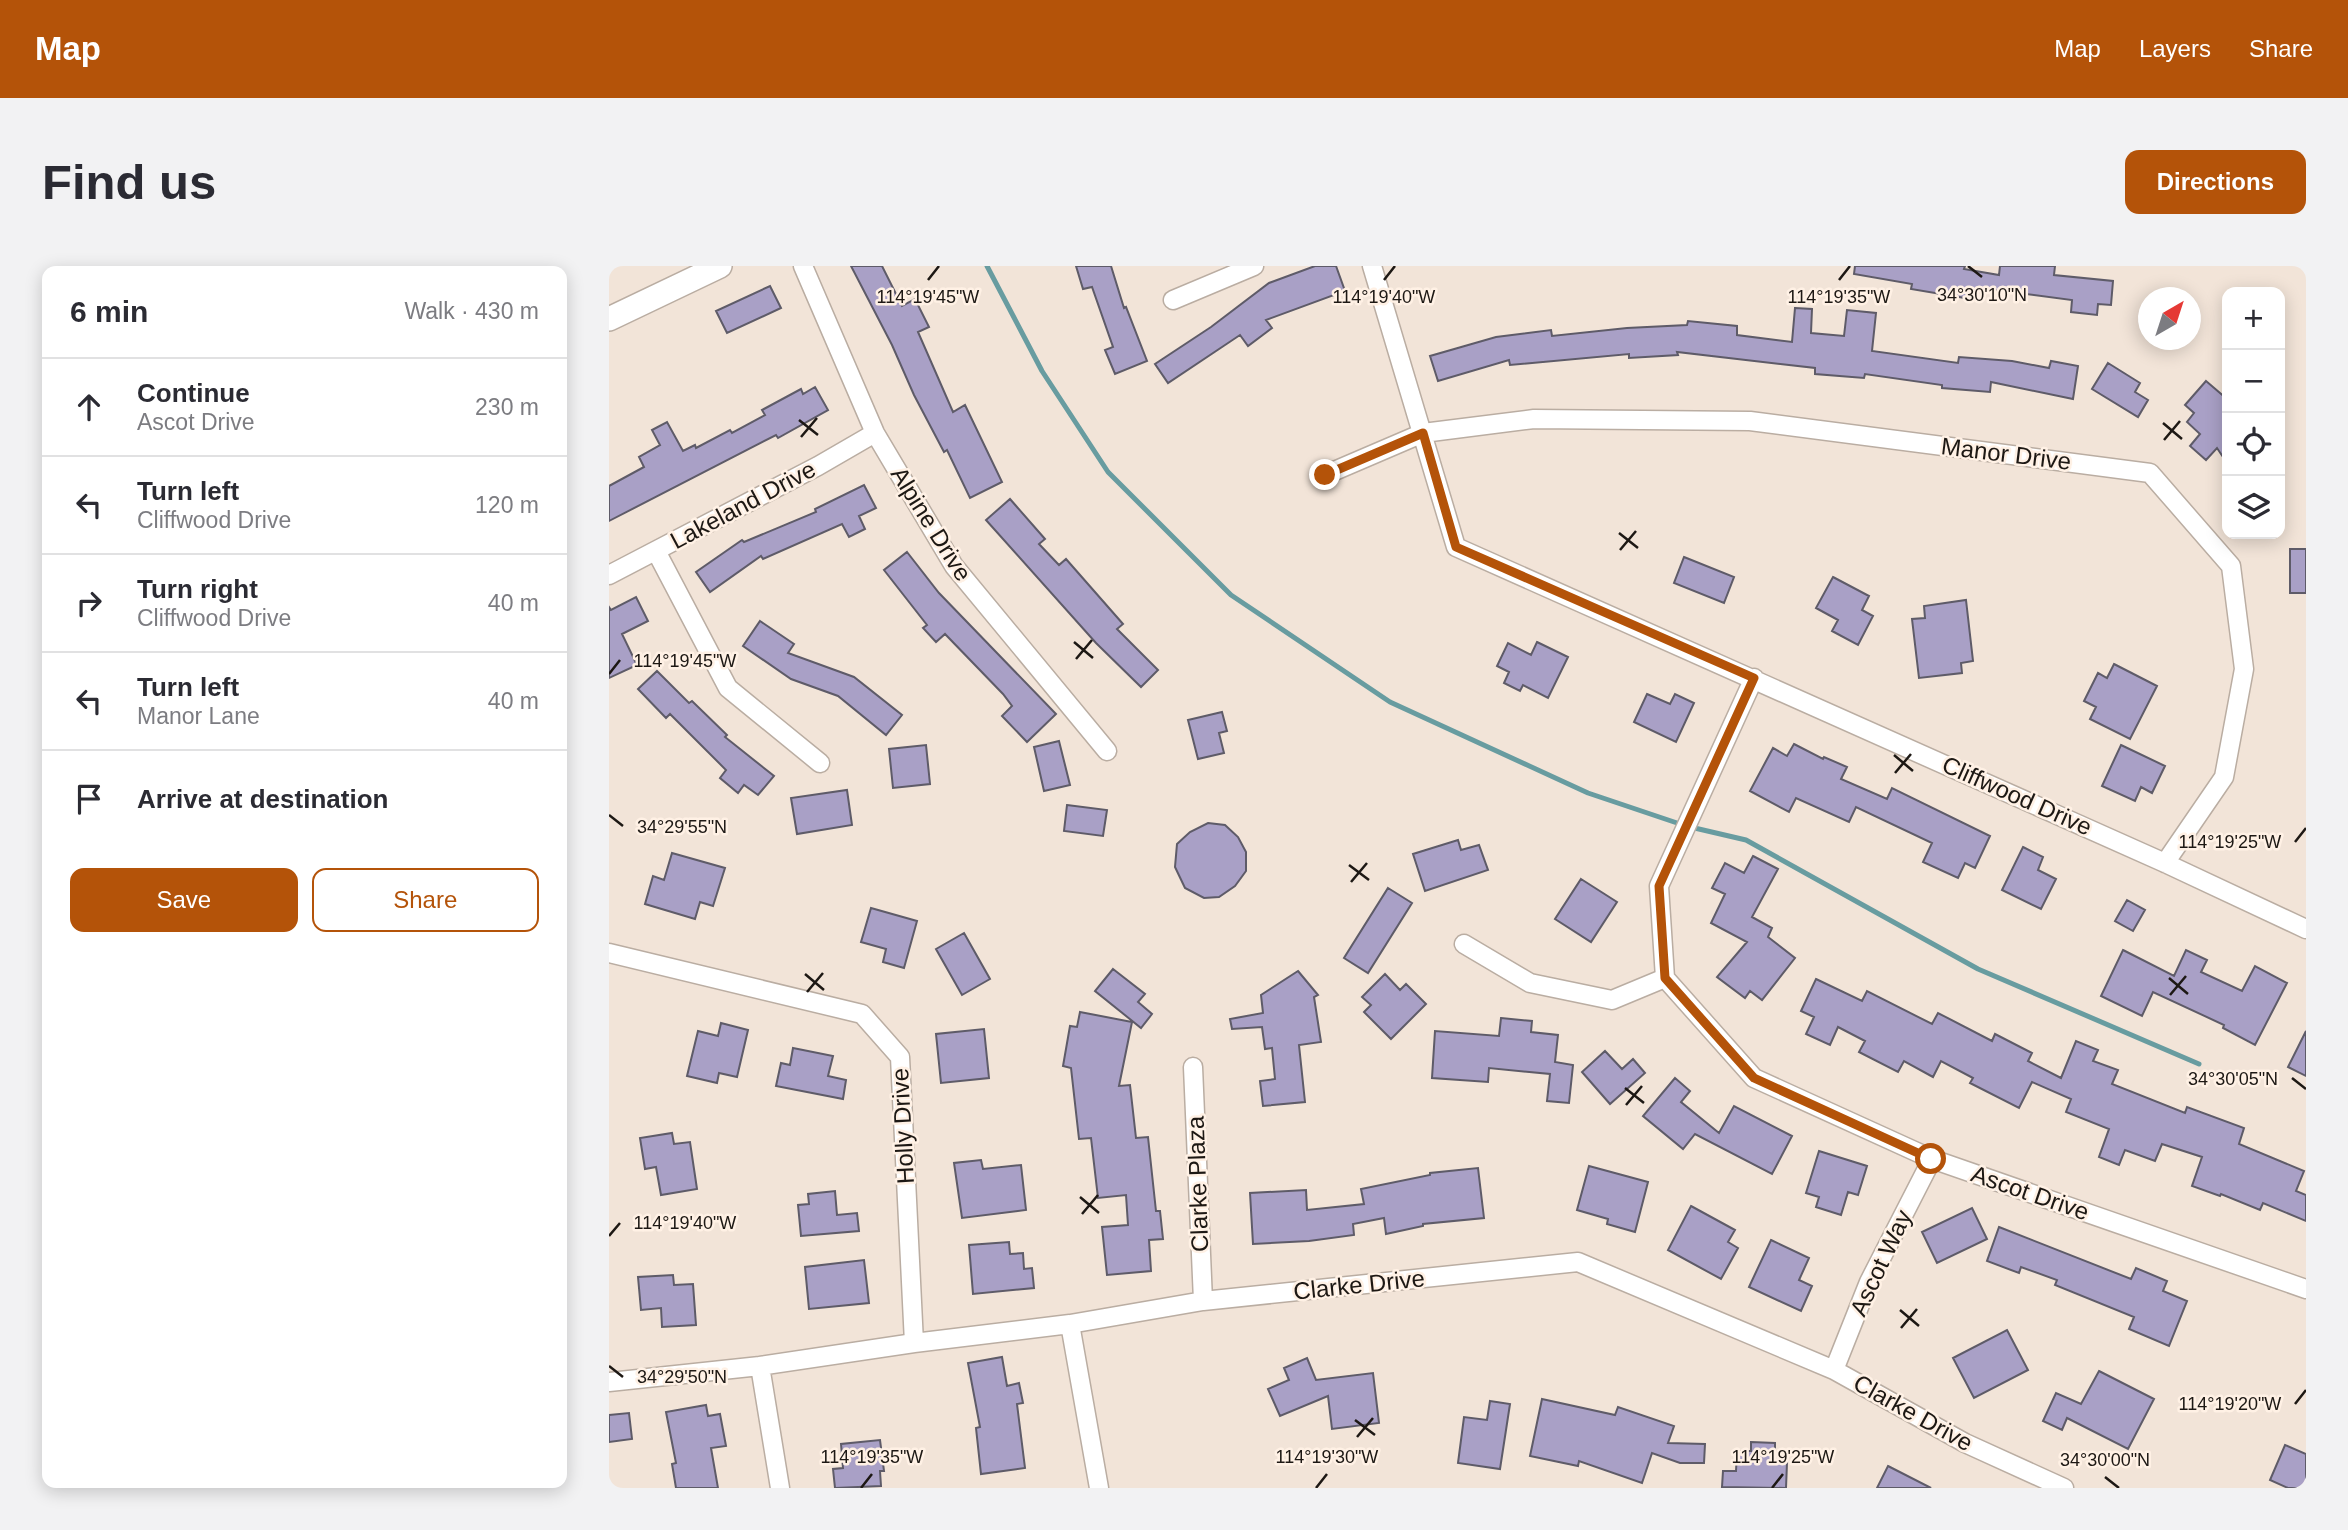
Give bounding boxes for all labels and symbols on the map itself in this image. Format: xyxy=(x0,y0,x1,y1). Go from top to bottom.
text: 34°30'10"N xyxy=(1937,285,2027,305)
text: 114°19'45"W xyxy=(877,287,979,307)
text: 114°19'40"W xyxy=(1333,287,1435,307)
text: 114°19'35"W xyxy=(1788,287,1890,307)
north arrow xyxy=(2138,287,2201,350)
street label: Manor Drive xyxy=(1940,432,2073,475)
street label: Lakeland Drive xyxy=(666,455,820,554)
route end xyxy=(1309,459,1340,490)
street label: Alpine Drive xyxy=(886,462,977,586)
text: 114°19'45"W xyxy=(634,651,736,671)
street label: Cliffwood Drive xyxy=(1938,750,2096,841)
text: 34°29'55"N xyxy=(637,817,727,837)
text: 114°19'25"W xyxy=(2179,832,2281,852)
street label: Holly Drive xyxy=(886,1067,919,1185)
text: 34°30'05"N xyxy=(2188,1069,2278,1089)
street label: Clarke Plaza xyxy=(1182,1115,1213,1252)
route start xyxy=(1915,1143,1946,1174)
street label: Ascot Drive xyxy=(1968,1160,2093,1225)
street label: Ascot Way xyxy=(1844,1206,1917,1320)
text: 114°19'40"W xyxy=(634,1213,736,1233)
street label: Clarke Drive xyxy=(1292,1264,1426,1305)
text: 34°29'50"N xyxy=(637,1367,727,1387)
street label: Clarke Drive xyxy=(1849,1369,1978,1456)
text: 114°19'20"W xyxy=(2179,1394,2281,1414)
text: 114°19'35"W xyxy=(821,1447,923,1467)
text: 114°19'30"W xyxy=(1276,1447,1378,1467)
text: 114°19'25"W xyxy=(1732,1447,1834,1467)
text: 34°30'00"N xyxy=(2060,1450,2150,1470)

